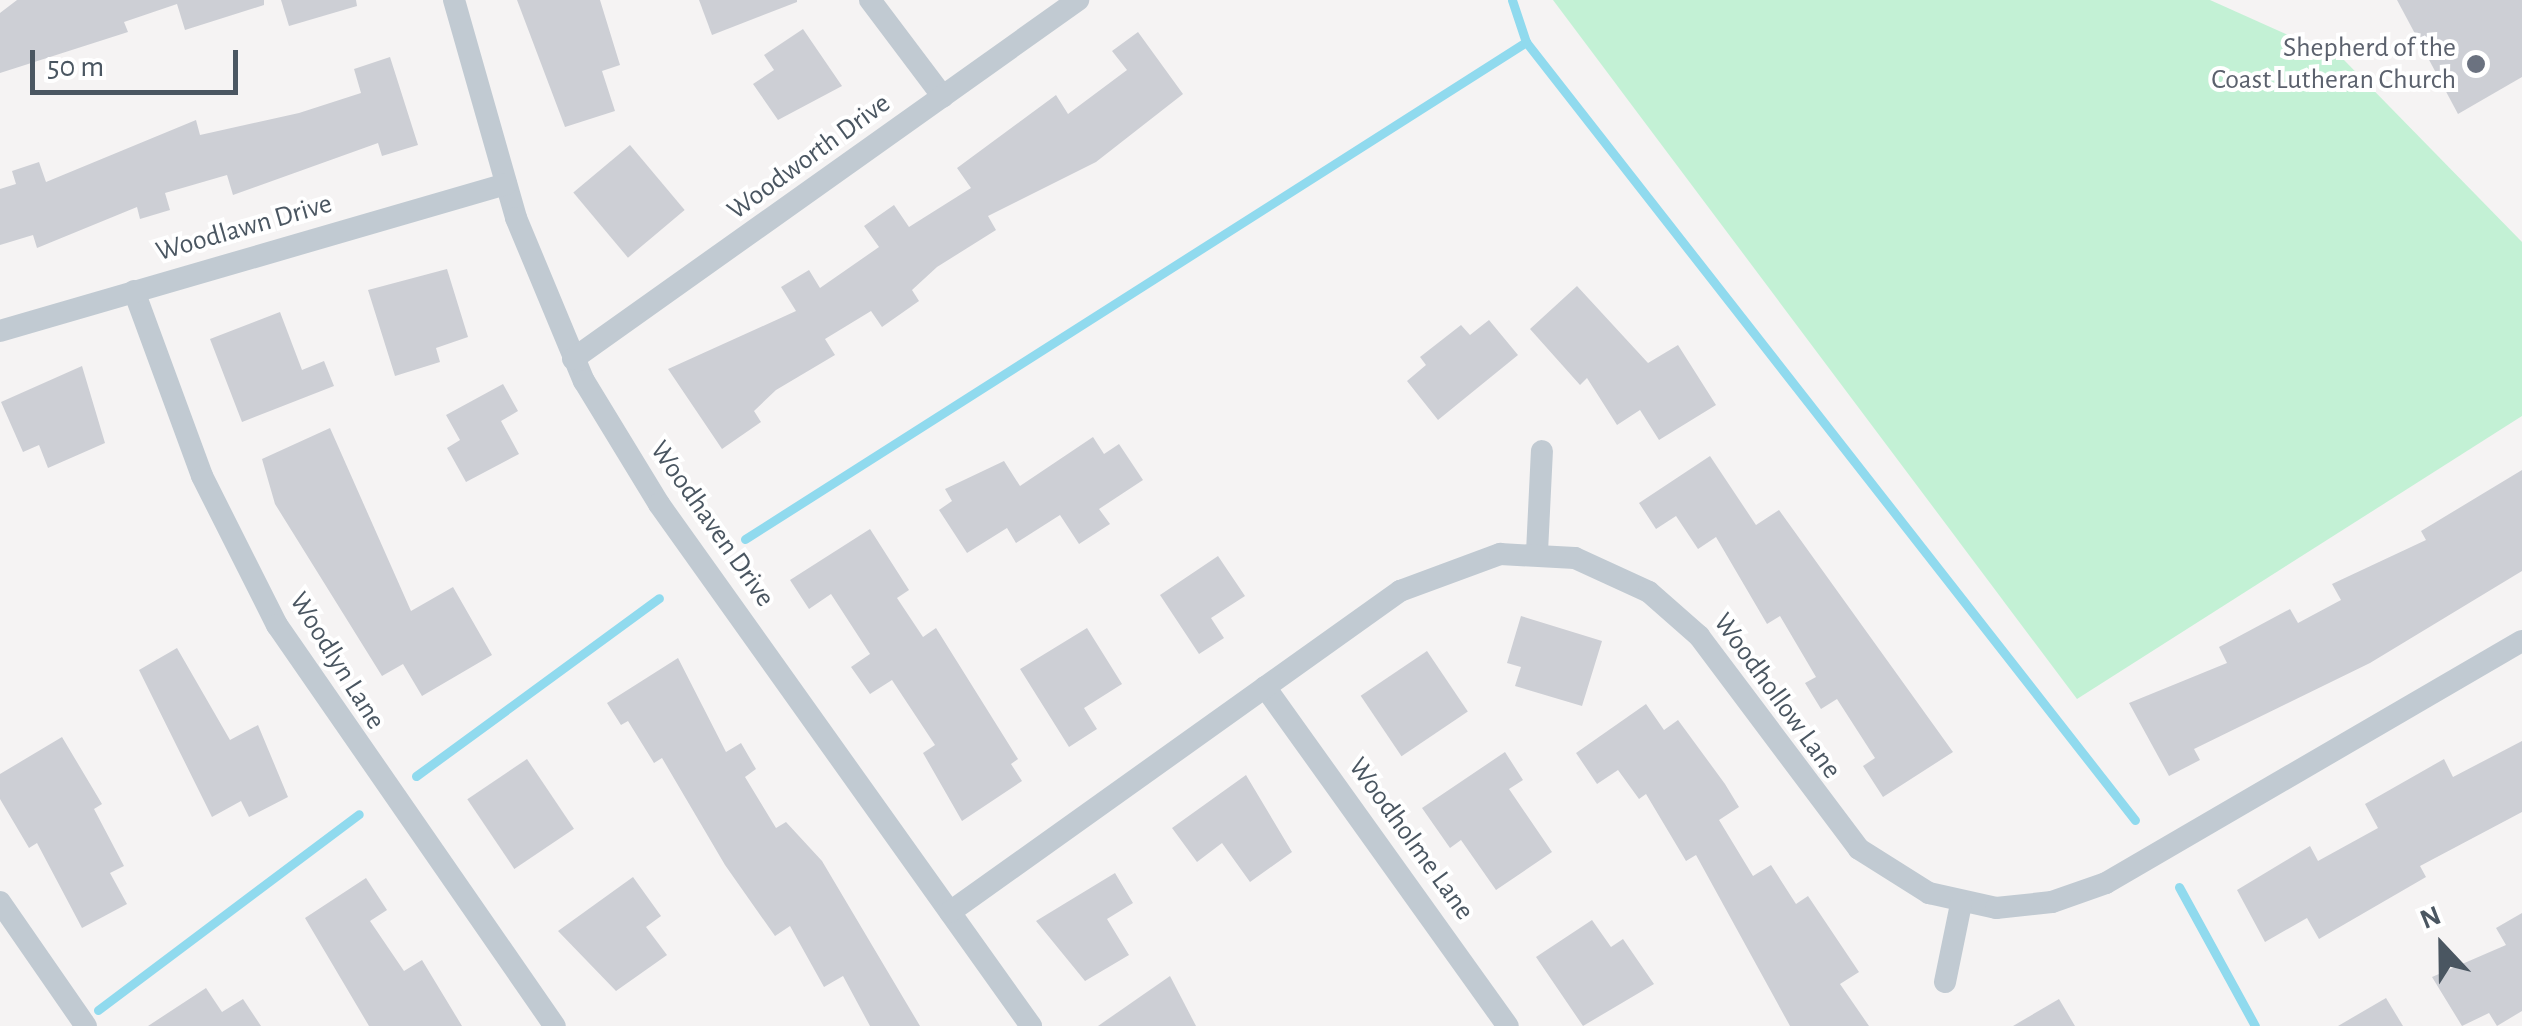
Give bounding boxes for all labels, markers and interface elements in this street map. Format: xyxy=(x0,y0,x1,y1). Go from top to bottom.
scale bar xyxy=(35,30,242,92)
place label: Shepherd of the Coast Lutheran Church xyxy=(2211,31,2456,97)
text: 50 m xyxy=(47,52,104,82)
marker: Shepherd of the Coast Lutheran Church xyxy=(2465,53,2487,75)
street label: Woodworth Drive xyxy=(721,87,897,227)
street label: Woodlawn Drive xyxy=(152,187,336,269)
street label: Woodhaven Drive xyxy=(642,435,782,613)
street label: Woodlyn Lane xyxy=(282,586,392,736)
street label: Woodhollow Lane xyxy=(1706,607,1848,785)
street label: Woodholme Lane xyxy=(1341,751,1481,927)
north arrow xyxy=(2392,896,2492,996)
text: N xyxy=(2416,902,2445,935)

